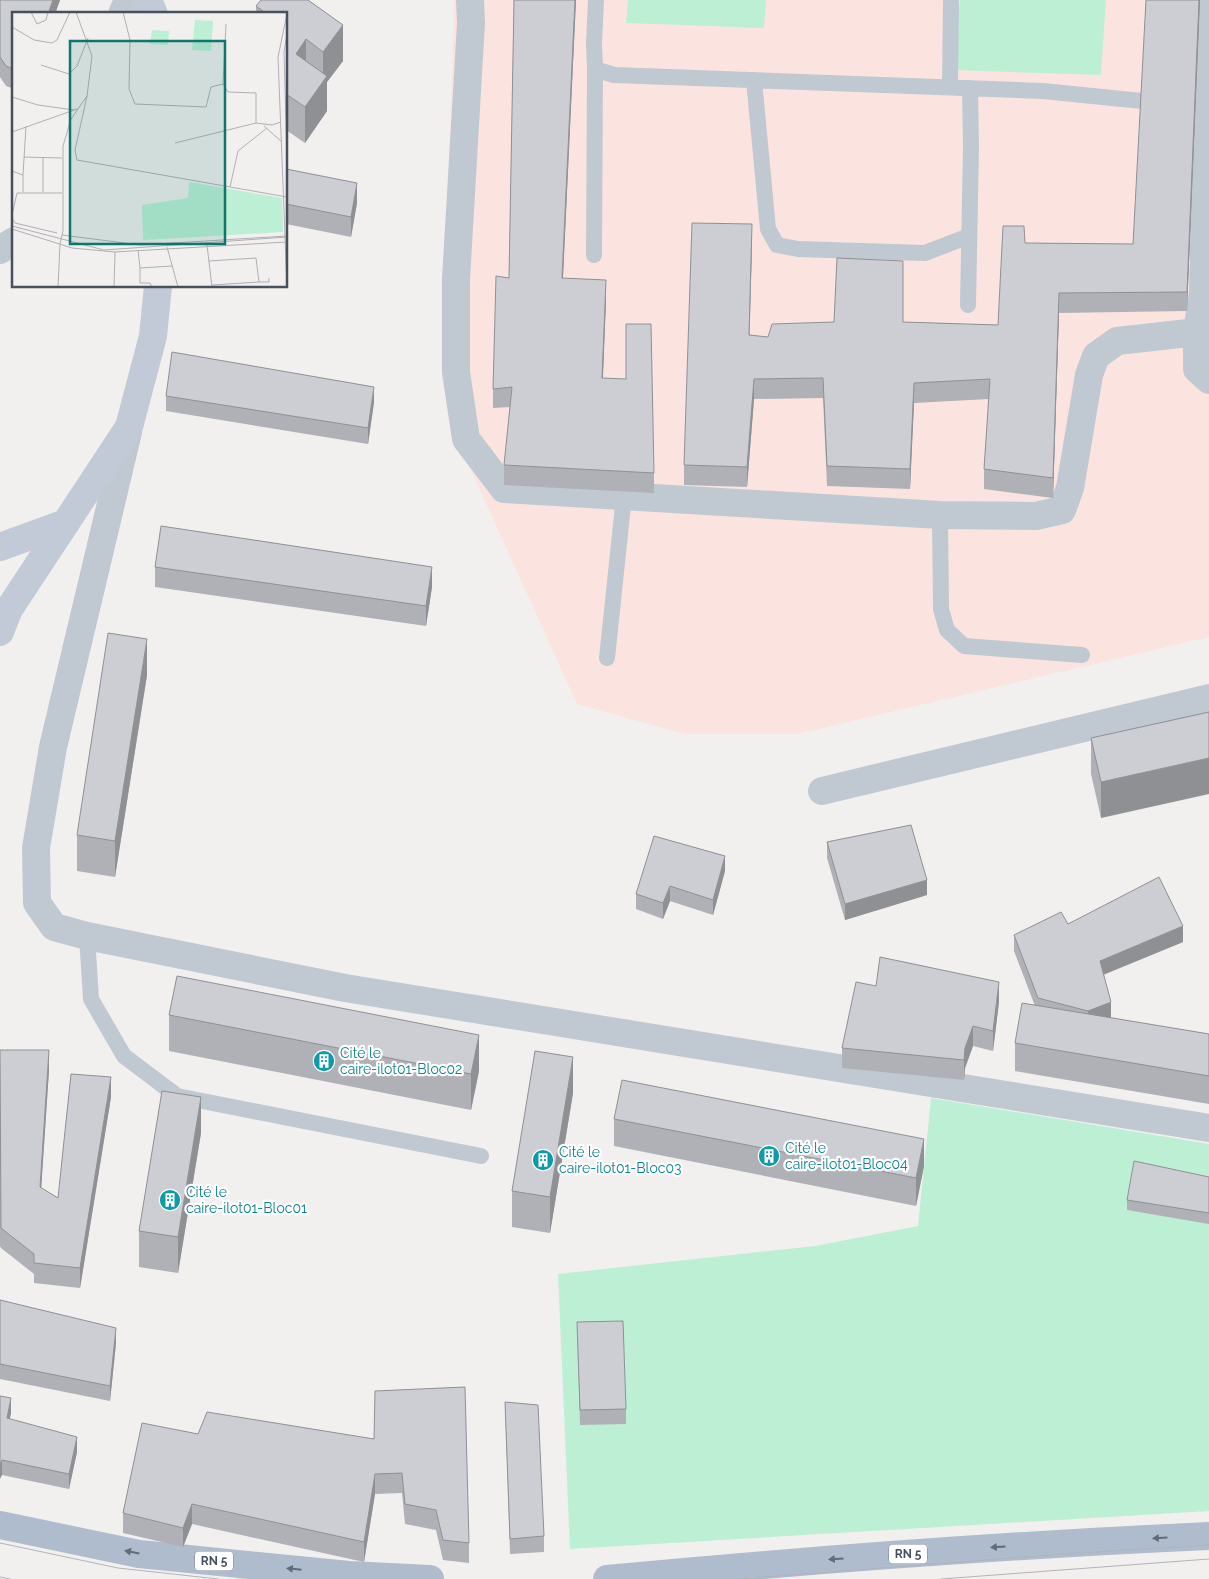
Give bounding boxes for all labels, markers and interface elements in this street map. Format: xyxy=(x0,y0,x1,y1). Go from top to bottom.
inset map xyxy=(12,12,288,288)
place label: Cité le caire-ilot01-Bloc02 xyxy=(340,1045,462,1077)
building icon: Cité le caire-ilot01-Bloc02 xyxy=(312,1049,336,1073)
place label: Cité le caire-ilot01-Bloc04 xyxy=(785,1140,908,1172)
place label: Cité le caire-ilot01-Bloc03 xyxy=(559,1144,681,1176)
building icon: Cité le caire-ilot01-Bloc04 xyxy=(757,1144,781,1168)
building icon: Cité le caire-ilot01-Bloc03 xyxy=(531,1148,555,1172)
place label: Cité le caire-ilot01-Bloc01 xyxy=(186,1184,307,1216)
building icon: Cité le caire-ilot01-Bloc01 xyxy=(158,1188,182,1212)
one-way arrow xyxy=(1152,1535,1168,1543)
one-way arrow xyxy=(990,1544,1006,1552)
road number: RN 5 xyxy=(889,1545,927,1564)
one-way arrow xyxy=(125,1548,140,1556)
road number: RN 5 xyxy=(195,1552,233,1570)
one-way arrow xyxy=(828,1555,844,1563)
one-way arrow xyxy=(285,1565,301,1573)

